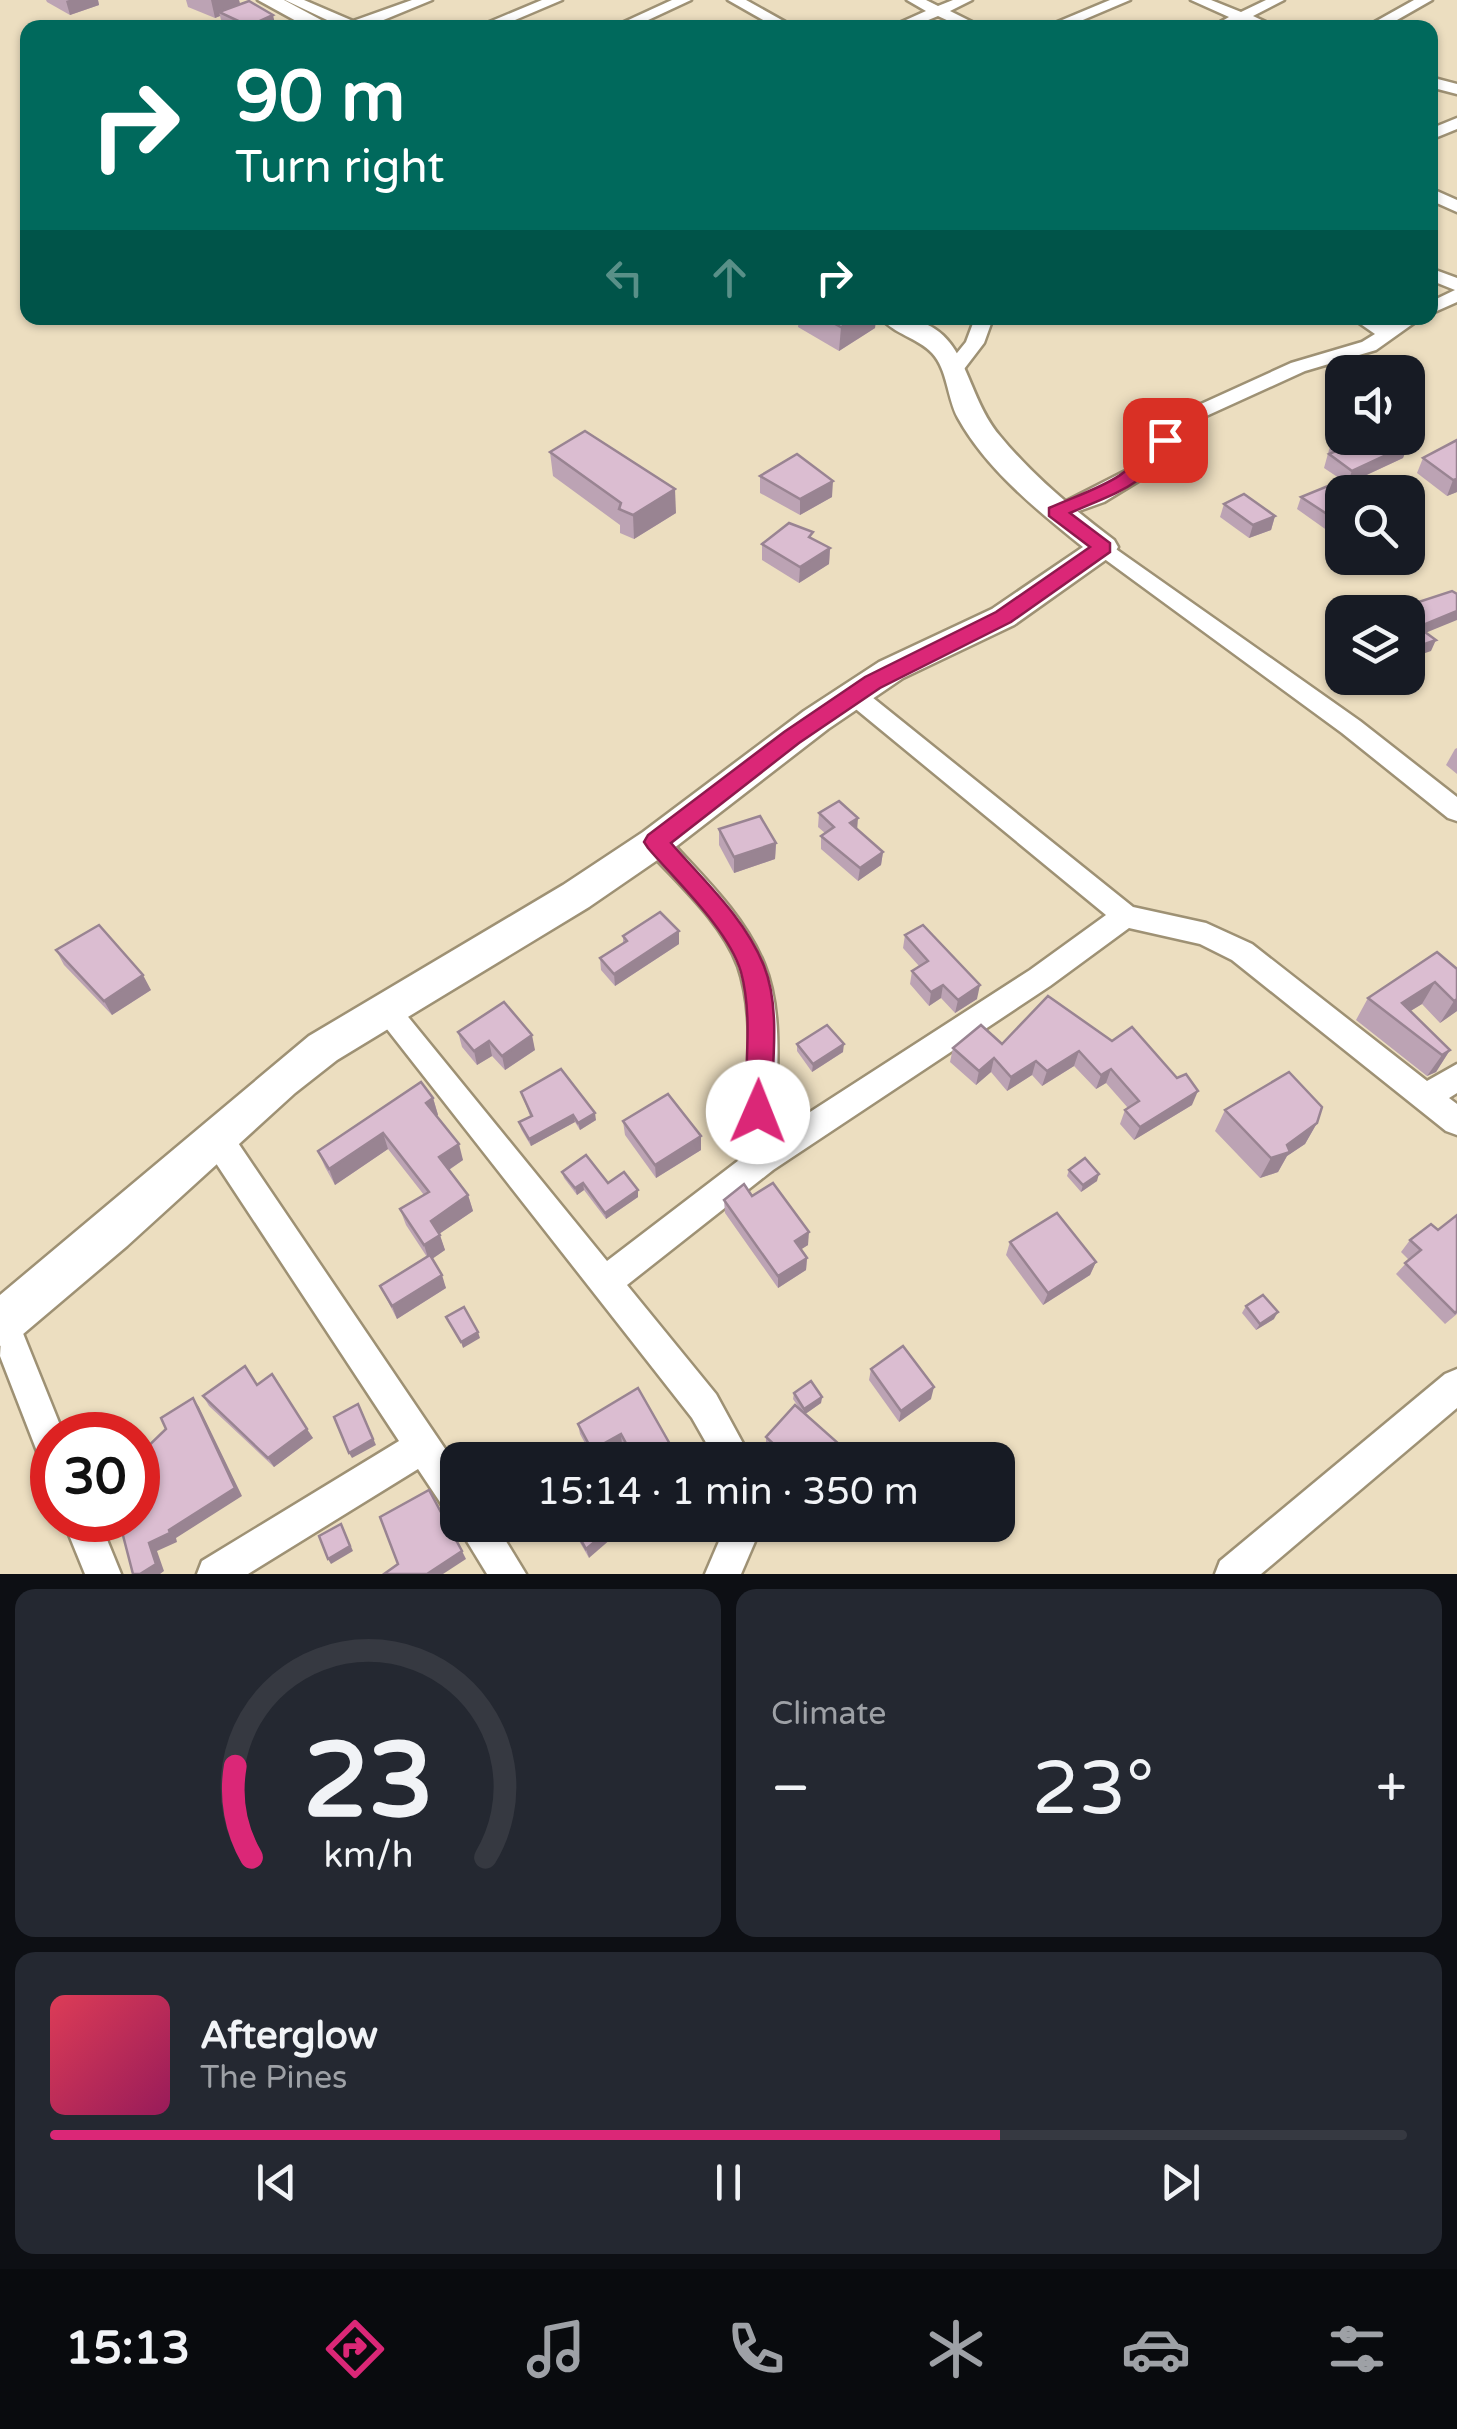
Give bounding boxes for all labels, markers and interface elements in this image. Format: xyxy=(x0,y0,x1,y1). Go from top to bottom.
text: 90 m xyxy=(235,56,405,140)
icon: right xyxy=(70,60,200,190)
text: Turn right xyxy=(235,141,444,195)
icon: left xyxy=(597,250,652,305)
icon: ahead xyxy=(702,250,757,305)
icon: right xyxy=(807,250,862,305)
map controls xyxy=(1325,355,1425,695)
button: sound xyxy=(1325,355,1425,455)
pin xyxy=(1123,398,1208,483)
icon: arrive xyxy=(1138,413,1193,468)
button: search xyxy=(1325,475,1425,575)
button: layers xyxy=(1325,595,1425,695)
position arrow xyxy=(706,1060,810,1164)
speed limit sign: 30 xyxy=(30,1412,160,1542)
text: 15:14 · 1 min · 350 m xyxy=(536,1469,919,1515)
text: Climate xyxy=(771,1695,886,1733)
text: 23 xyxy=(303,1720,433,1845)
text: 23° xyxy=(1032,1744,1154,1834)
text: − xyxy=(771,1756,810,1822)
text: + xyxy=(1376,1756,1407,1822)
text: km/h xyxy=(323,1834,413,1877)
text: Afterglow xyxy=(200,2013,378,2059)
text: The Pines xyxy=(200,2059,347,2097)
icon: previous xyxy=(249,2155,304,2210)
icon: pause xyxy=(701,2155,756,2210)
icon: next xyxy=(1153,2155,1208,2210)
icon: directions xyxy=(320,2314,390,2384)
icon: music xyxy=(521,2314,591,2384)
icon: phone xyxy=(721,2314,791,2384)
icon: climate xyxy=(921,2314,991,2384)
icon: car xyxy=(1121,2314,1191,2384)
icon: filters xyxy=(1322,2314,1392,2384)
text: 15:13 xyxy=(65,2322,190,2376)

